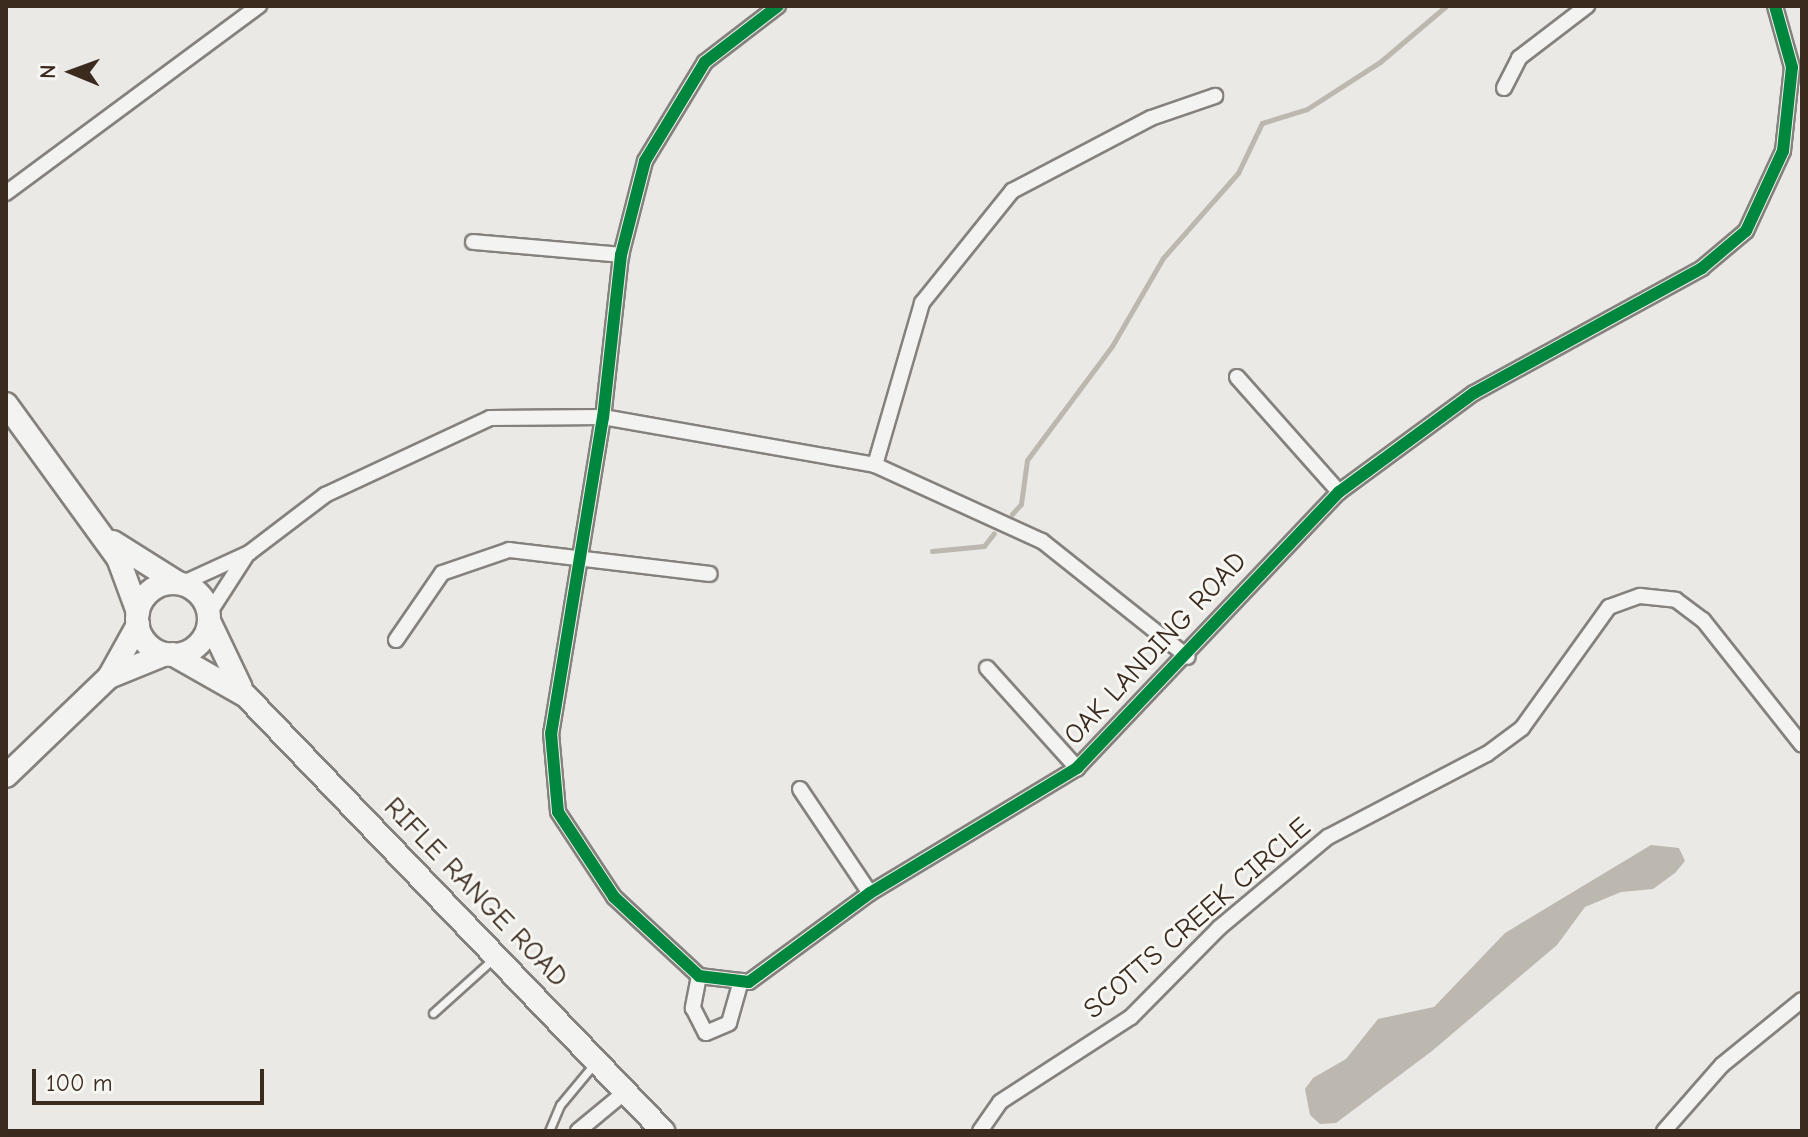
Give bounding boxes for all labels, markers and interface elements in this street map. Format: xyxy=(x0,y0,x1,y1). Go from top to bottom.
north arrow xyxy=(32,32,112,112)
text: N xyxy=(35,64,61,79)
street label: OAK LANDING ROAD xyxy=(1057,544,1253,752)
street label: RIFLE RANGE ROAD xyxy=(377,790,575,994)
street label: SCOTTS CREEK CIRCLE xyxy=(1077,810,1317,1026)
scale bar xyxy=(36,1053,268,1103)
text: 100 m xyxy=(46,1069,113,1097)

